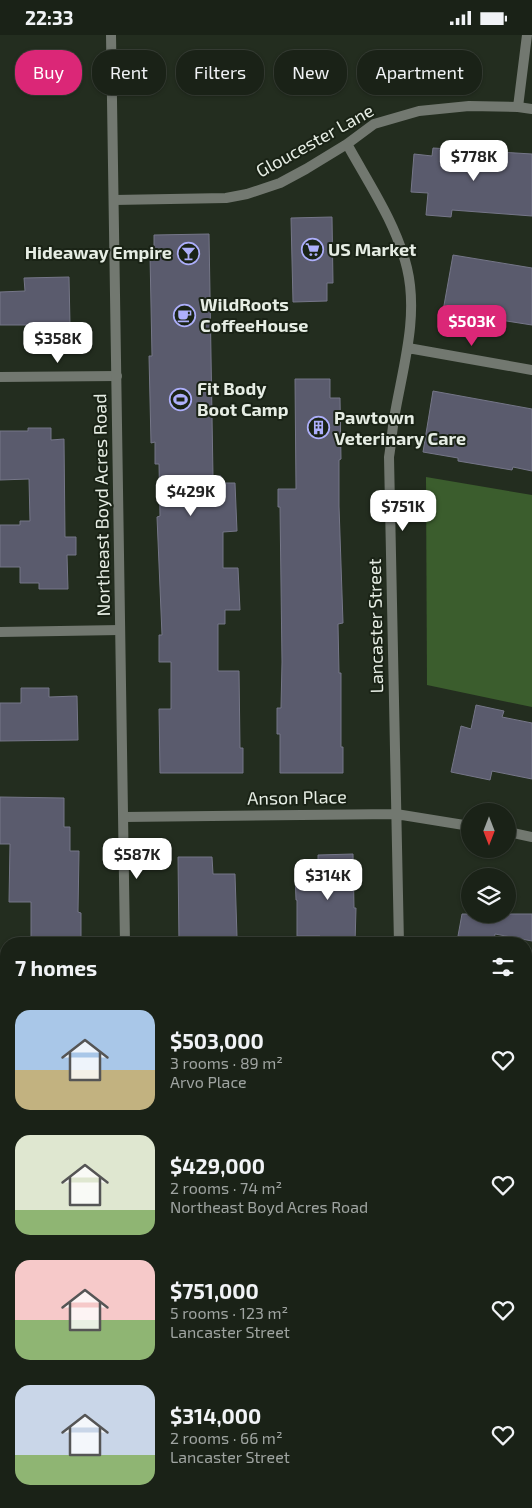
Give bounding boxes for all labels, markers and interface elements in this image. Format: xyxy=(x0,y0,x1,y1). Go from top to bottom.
text: 22:33 xyxy=(25,6,74,29)
chip: Buy xyxy=(15,50,82,95)
chip: Rent xyxy=(92,50,166,95)
chip: Filters xyxy=(176,50,264,95)
chip: New xyxy=(274,50,347,95)
chip: Apartment xyxy=(357,50,482,95)
street label: Gloucester Lane xyxy=(252,99,377,182)
pin: $778K xyxy=(439,139,509,182)
text: $778K xyxy=(451,146,497,165)
supermarket icon: US Market xyxy=(300,238,324,262)
place label: US Market xyxy=(328,238,417,260)
place label: Hideaway Empire xyxy=(25,241,172,263)
bar icon: Hideaway Empire xyxy=(176,241,200,265)
place label: WildRoots CoffeeHouse xyxy=(200,293,308,336)
cafe icon: WildRoots CoffeeHouse xyxy=(172,303,196,327)
pin: $503K xyxy=(437,305,507,347)
text: $503K xyxy=(448,311,496,330)
pin: $358K xyxy=(23,321,93,364)
text: $358K xyxy=(34,328,82,347)
place label: Fit Body Boot Camp xyxy=(197,377,289,420)
sports icon: Fit Body Boot Camp xyxy=(169,387,193,411)
street label: Northeast Boyd Acres Road xyxy=(88,393,114,617)
place label: Pawtown Veterinary Care xyxy=(334,406,466,449)
building icon: Pawtown Veterinary Care xyxy=(306,416,330,440)
pin: $429K xyxy=(156,475,226,517)
text: $429K xyxy=(167,481,215,500)
pin: $751K xyxy=(368,489,438,532)
text: $751K xyxy=(381,496,425,515)
street label: Lancaster Street xyxy=(363,558,387,694)
street label: Anson Place xyxy=(247,785,347,809)
north arrow xyxy=(461,803,516,857)
map controls xyxy=(461,803,516,923)
pin: $587K xyxy=(102,837,172,880)
text: $587K xyxy=(114,844,160,863)
pin: $314K xyxy=(293,859,363,901)
text: $314K xyxy=(305,865,351,884)
button: layers xyxy=(461,868,516,923)
icon: filters xyxy=(489,953,517,981)
text: 7 homes xyxy=(15,955,97,980)
text: $503,000 xyxy=(170,1028,264,1053)
icon: home xyxy=(55,1030,115,1090)
icon: heart xyxy=(489,1046,517,1074)
text: 3 rooms · 89 m² xyxy=(170,1053,283,1072)
text: Arvo Place xyxy=(170,1072,247,1091)
text: $429,000 xyxy=(170,1153,265,1178)
icon: home xyxy=(55,1155,115,1215)
icon: heart xyxy=(489,1171,517,1199)
text: 2 rooms · 74 m² xyxy=(170,1178,282,1197)
text: Northeast Boyd Acres Road xyxy=(170,1197,368,1216)
text: $751,000 xyxy=(170,1278,259,1303)
icon: home xyxy=(55,1280,115,1340)
icon: heart xyxy=(489,1296,517,1324)
text: 5 rooms · 123 m² xyxy=(170,1303,288,1322)
text: Lancaster Street xyxy=(170,1322,290,1341)
text: $314,000 xyxy=(170,1403,261,1428)
icon: home xyxy=(55,1405,115,1465)
icon: heart xyxy=(489,1421,517,1449)
text: 2 rooms · 66 m² xyxy=(170,1428,283,1447)
text: Lancaster Street xyxy=(170,1447,290,1466)

